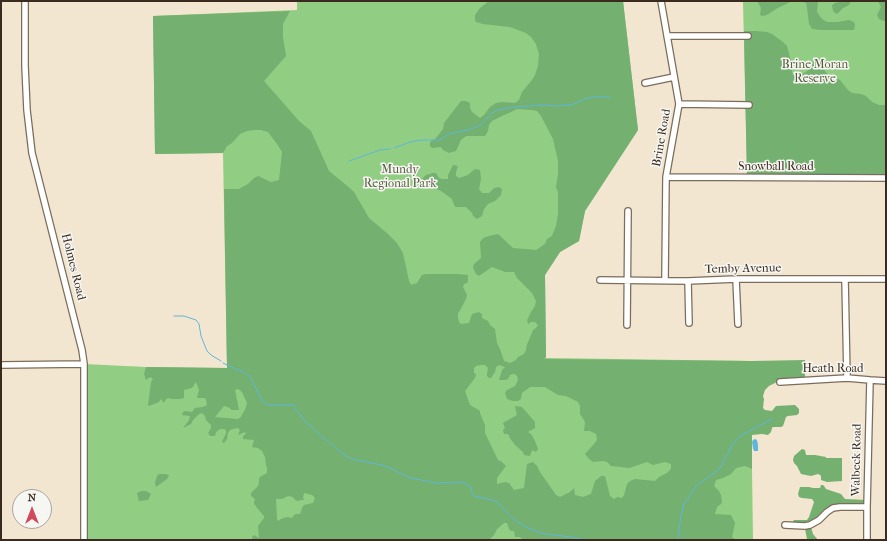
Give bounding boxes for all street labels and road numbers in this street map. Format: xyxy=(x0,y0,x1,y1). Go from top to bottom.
street label: Brine Road xyxy=(650,108,674,168)
street label: Snowball Road xyxy=(738,160,814,174)
street label: Holmes Road xyxy=(58,232,88,302)
street label: Temby Avenue xyxy=(705,261,781,277)
street label: Heath Road xyxy=(802,362,864,376)
street label: Walbeck Road xyxy=(849,424,865,496)

